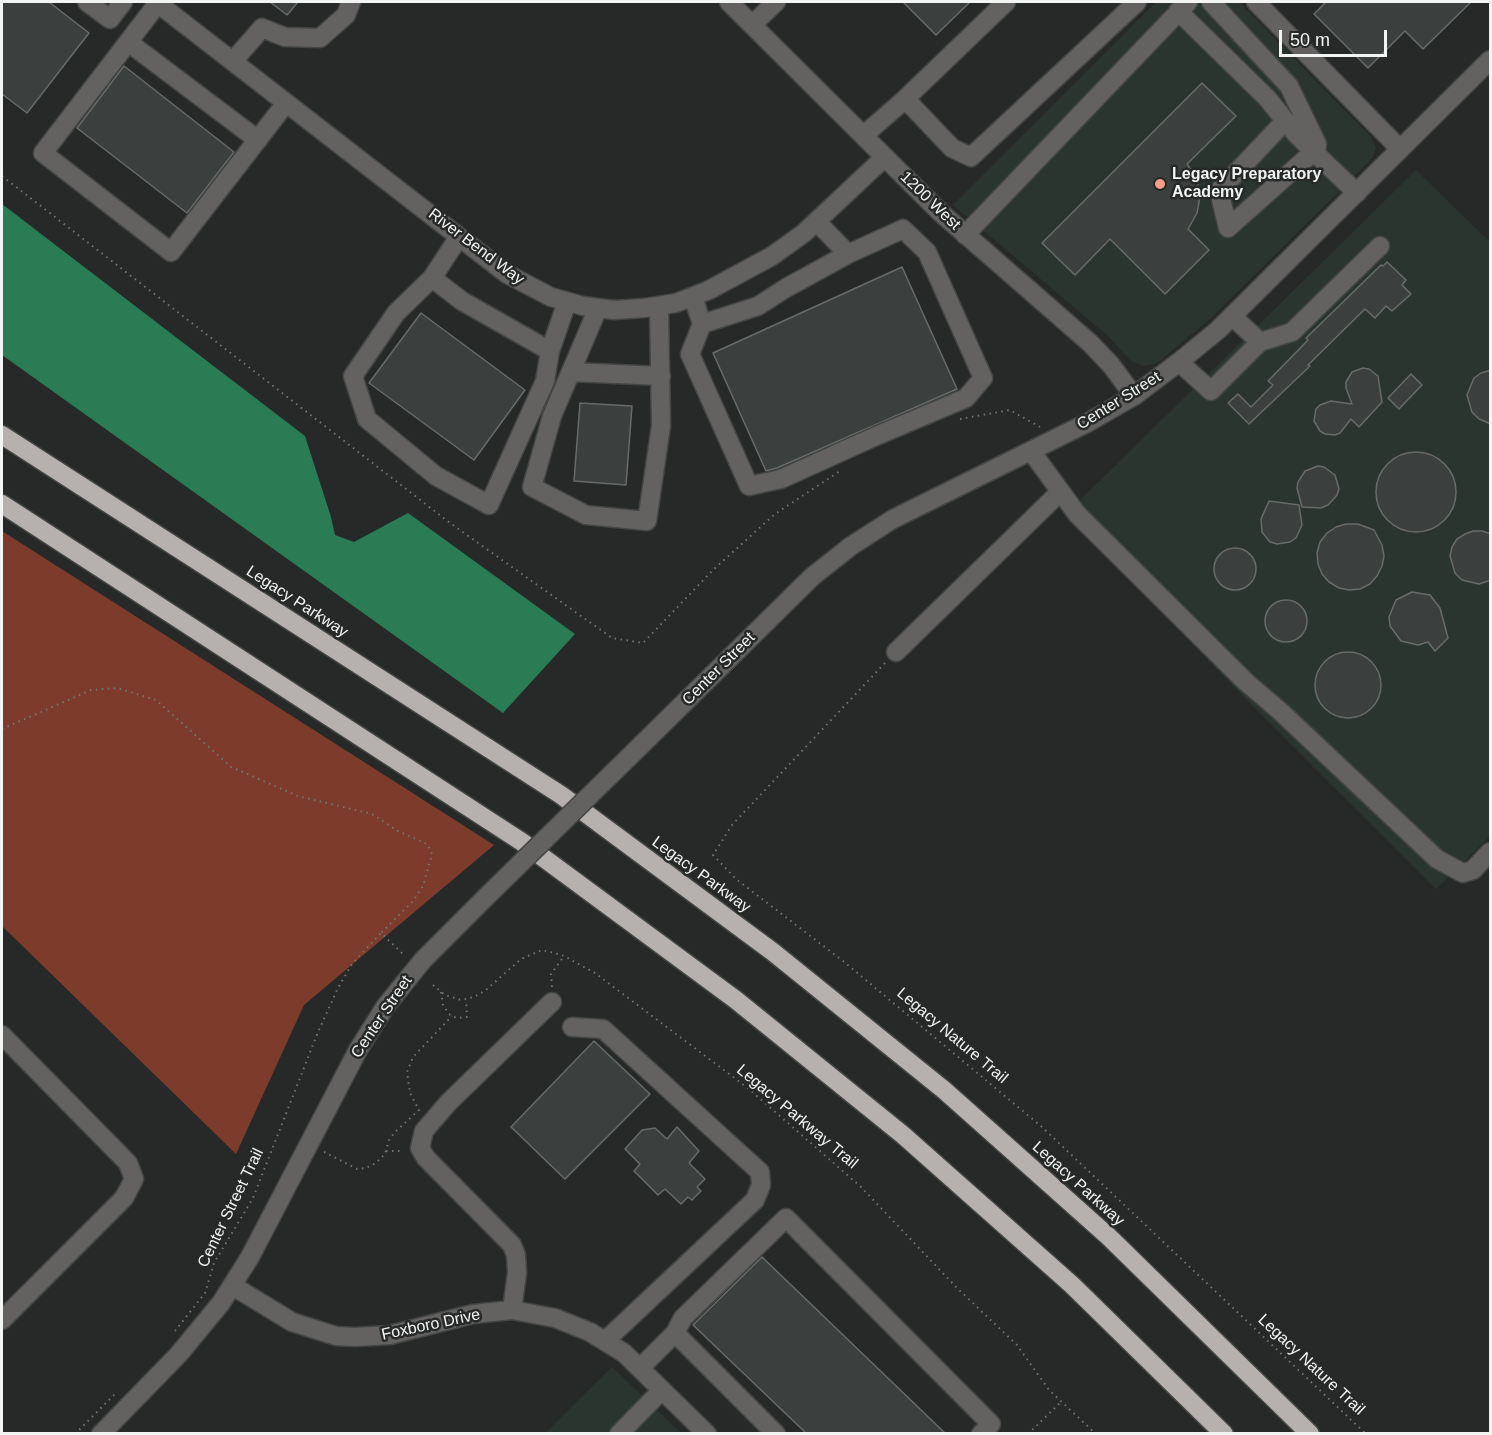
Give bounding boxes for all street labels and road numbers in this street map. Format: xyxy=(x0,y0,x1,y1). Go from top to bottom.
street label: 1200 West xyxy=(896,168,964,234)
street label: River Bend Way xyxy=(424,205,528,289)
street label: Center Street xyxy=(1074,368,1164,434)
street label: Legacy Parkway xyxy=(243,562,351,642)
street label: Center Street xyxy=(679,629,759,709)
street label: Legacy Parkway xyxy=(648,833,754,917)
street label: Center Street xyxy=(347,972,417,1062)
street label: Legacy Nature Trail xyxy=(893,984,1011,1088)
street label: Legacy Parkway Trail xyxy=(732,1061,862,1173)
street label: Legacy Parkway xyxy=(1028,1138,1128,1230)
street label: Center Street Trail xyxy=(194,1145,268,1271)
street label: Foxboro Drive xyxy=(380,1305,482,1345)
street label: Legacy Nature Trail xyxy=(1254,1311,1368,1419)

